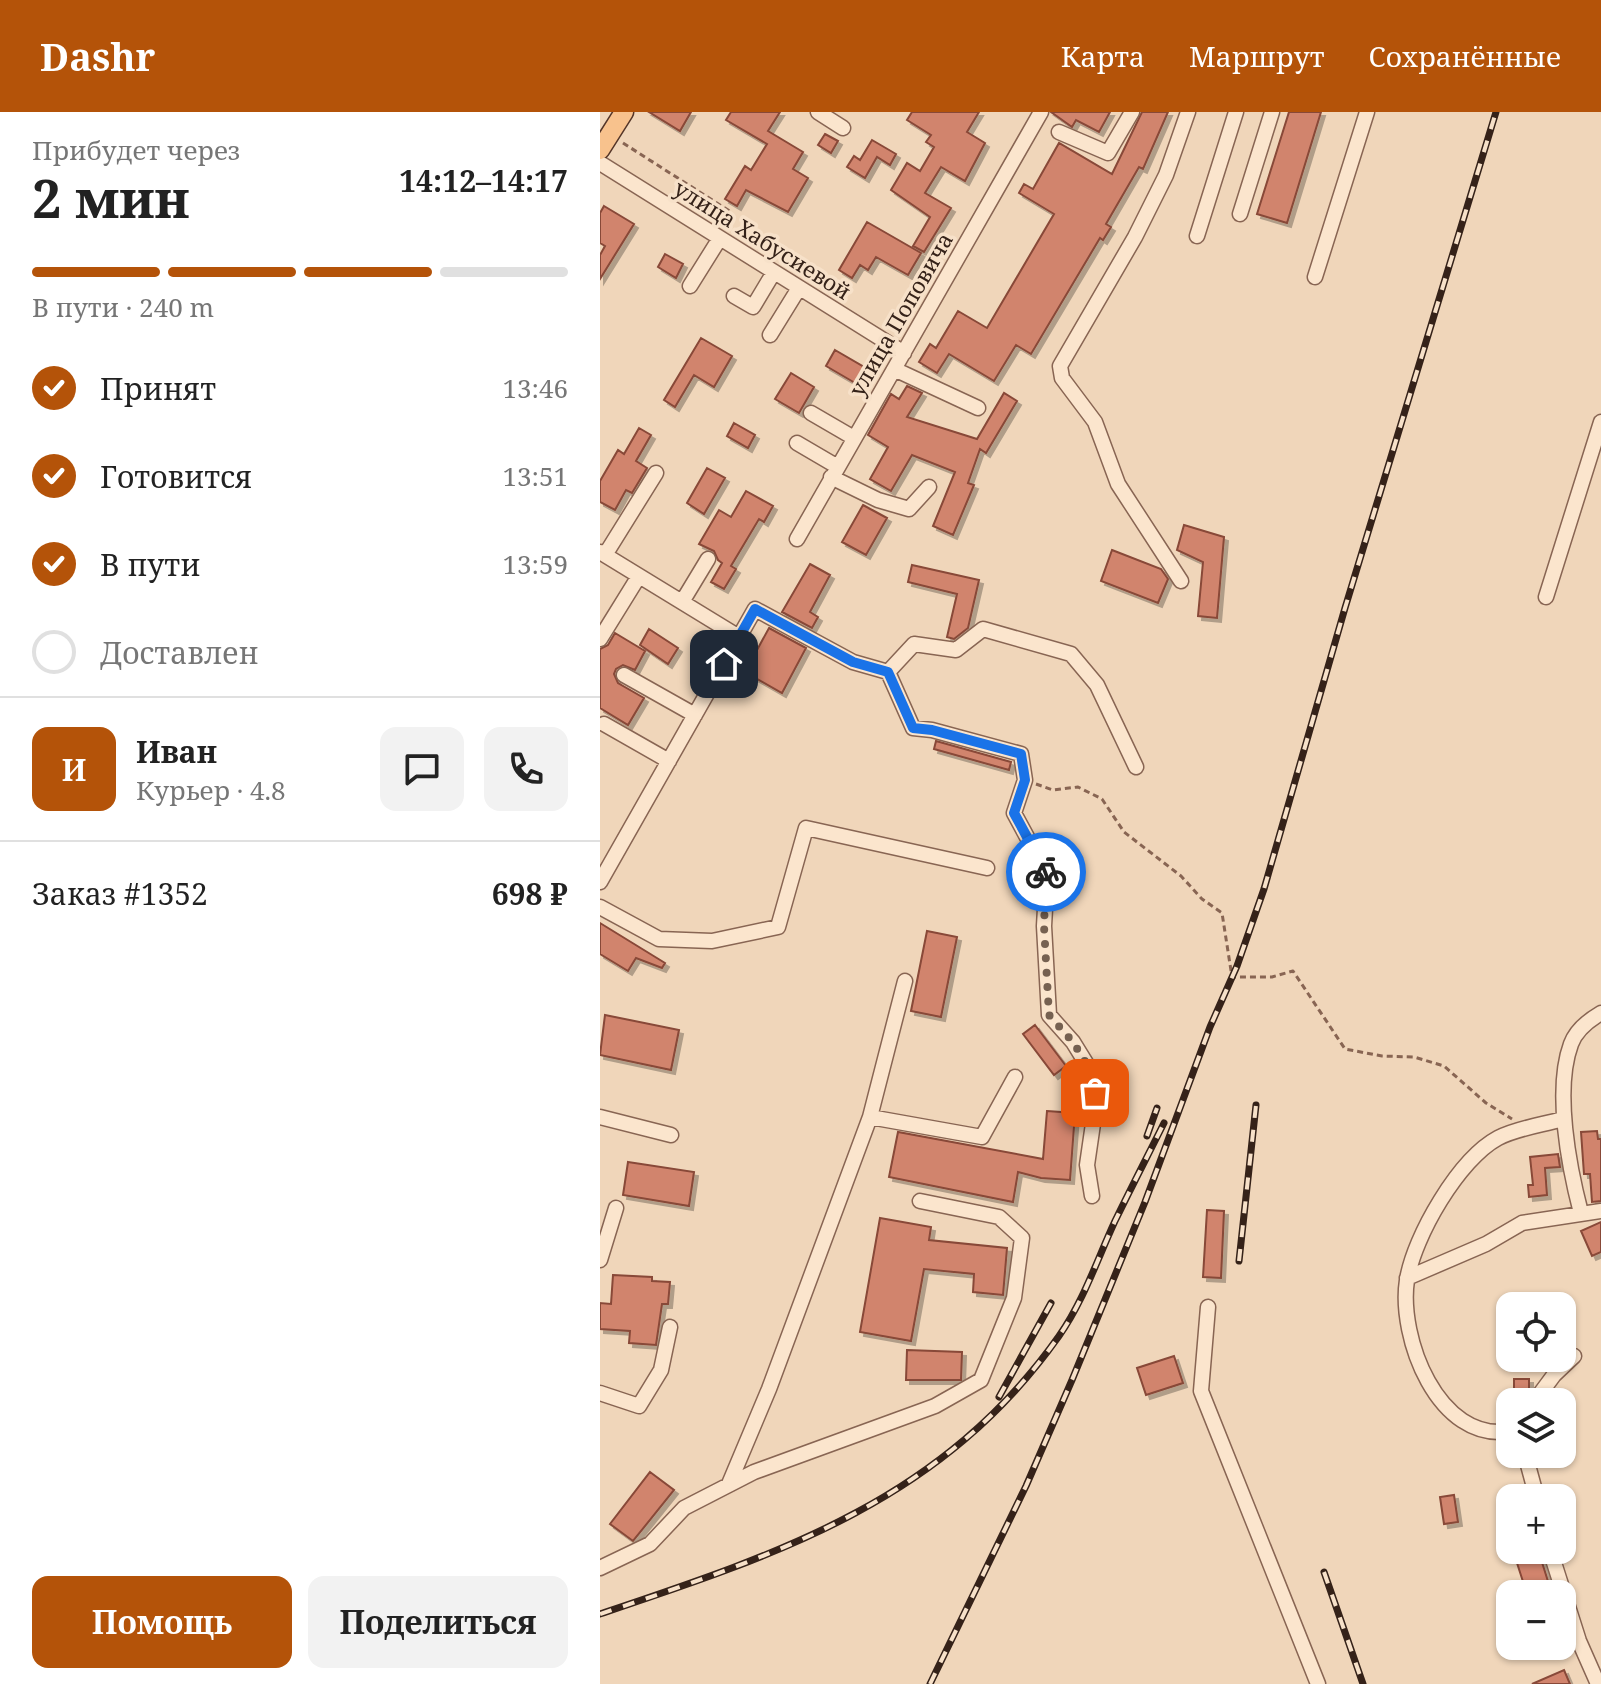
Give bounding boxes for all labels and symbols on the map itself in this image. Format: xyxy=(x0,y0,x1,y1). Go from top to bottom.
street label: улица Хабусиевой xyxy=(669,172,857,306)
street label: улица Поповича xyxy=(841,227,959,401)
pin xyxy=(690,630,758,698)
courier xyxy=(1006,832,1086,912)
pin xyxy=(1061,1059,1129,1127)

